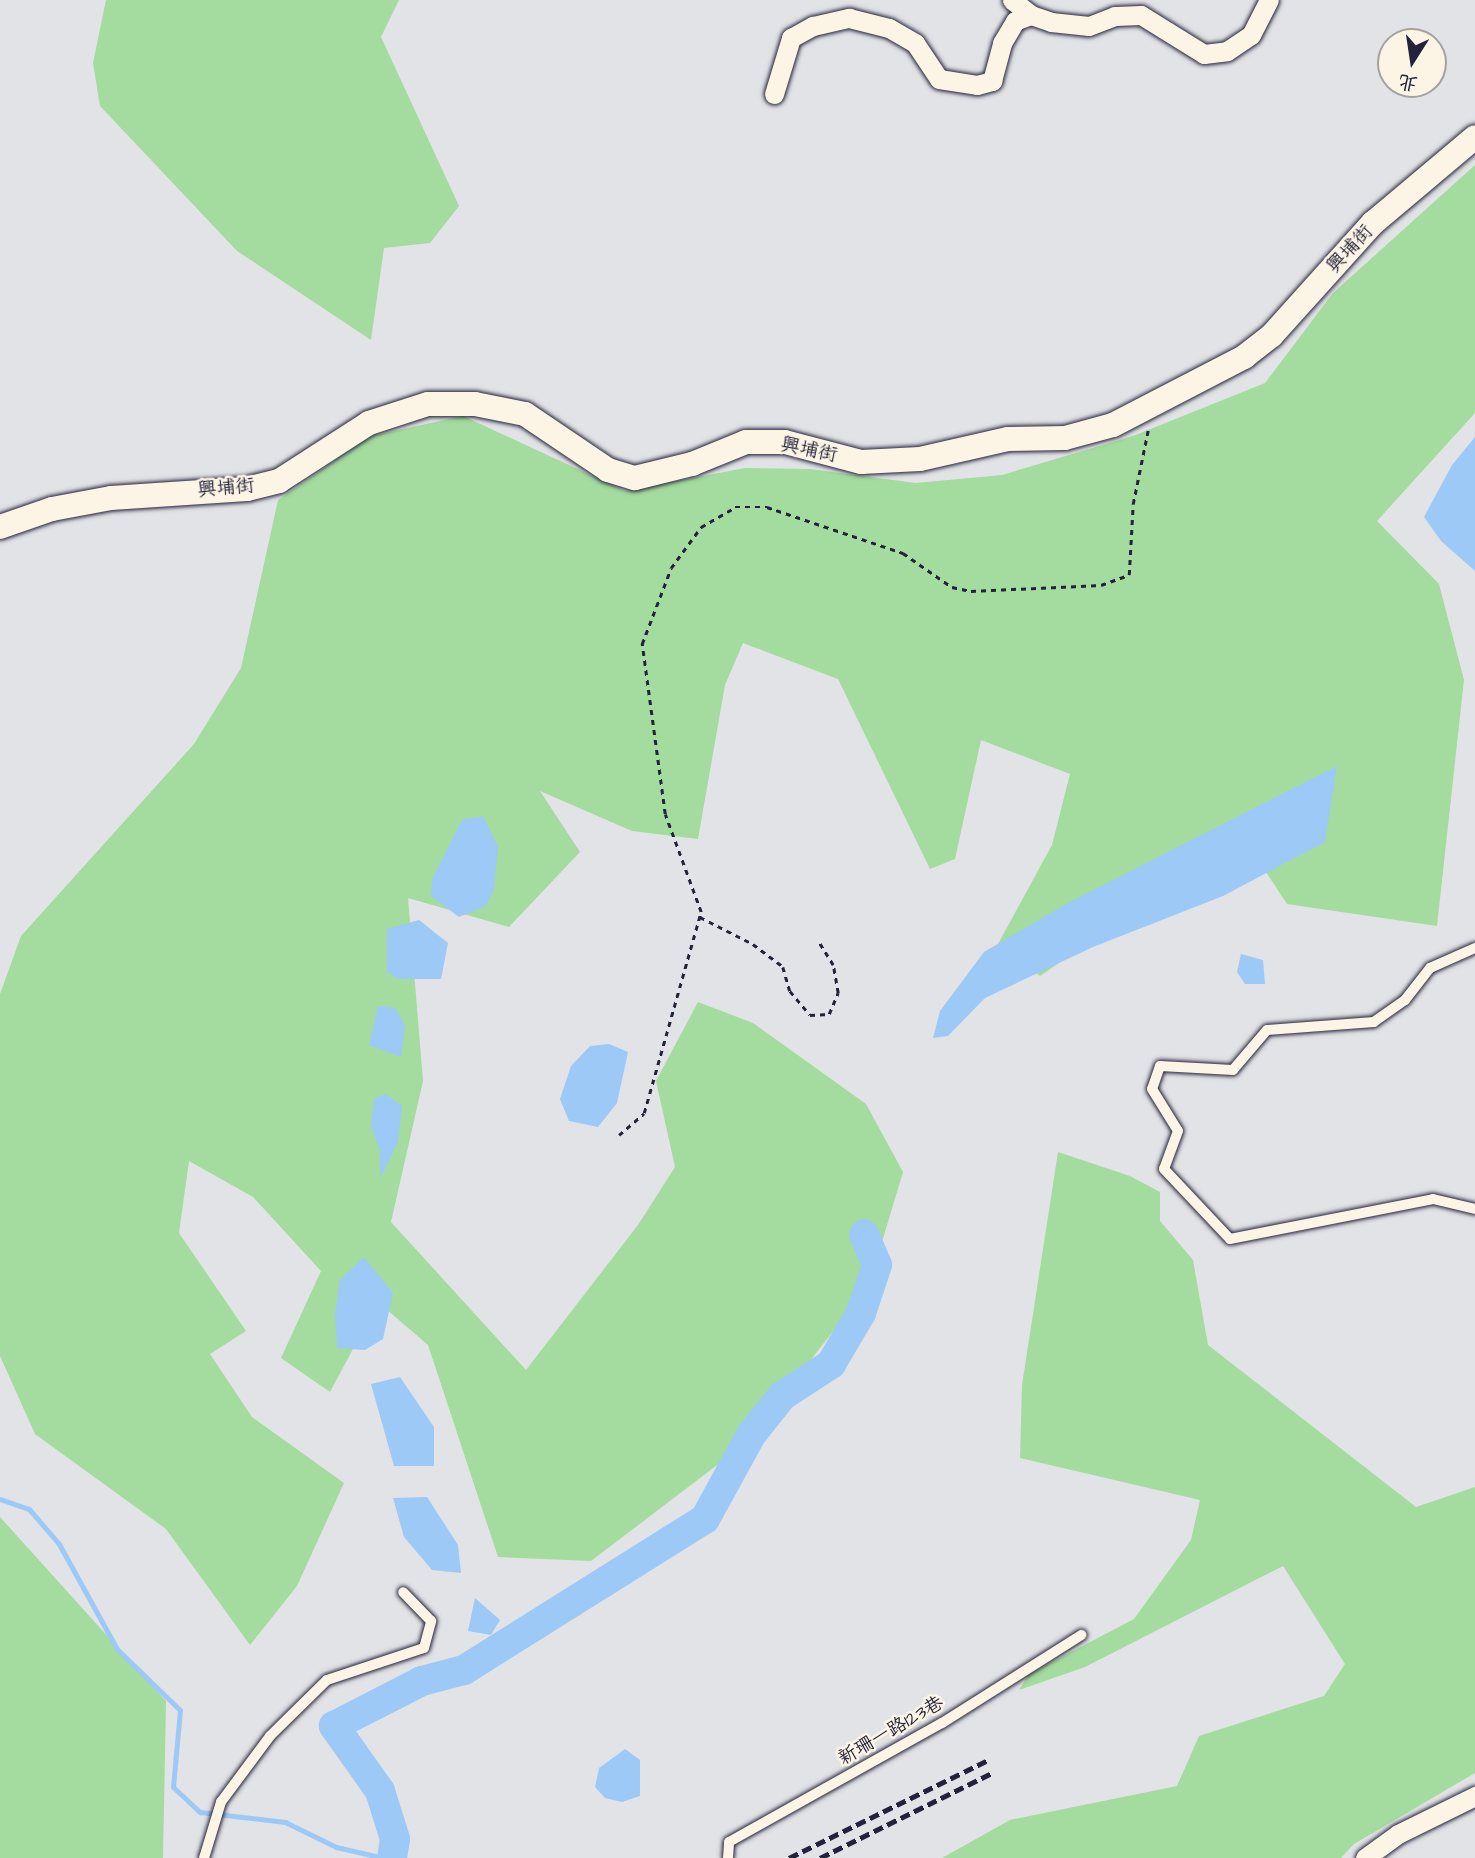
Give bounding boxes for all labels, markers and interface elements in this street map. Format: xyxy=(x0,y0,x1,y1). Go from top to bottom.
north arrow xyxy=(1377,28,1447,98)
text: 北 xyxy=(1396,67,1420,97)
street label: 興埔街 xyxy=(1322,220,1378,278)
street label: 興埔街 xyxy=(779,433,839,467)
street label: 興埔街 xyxy=(197,474,255,502)
street label: 新珊一路123巷 xyxy=(834,1692,948,1770)

